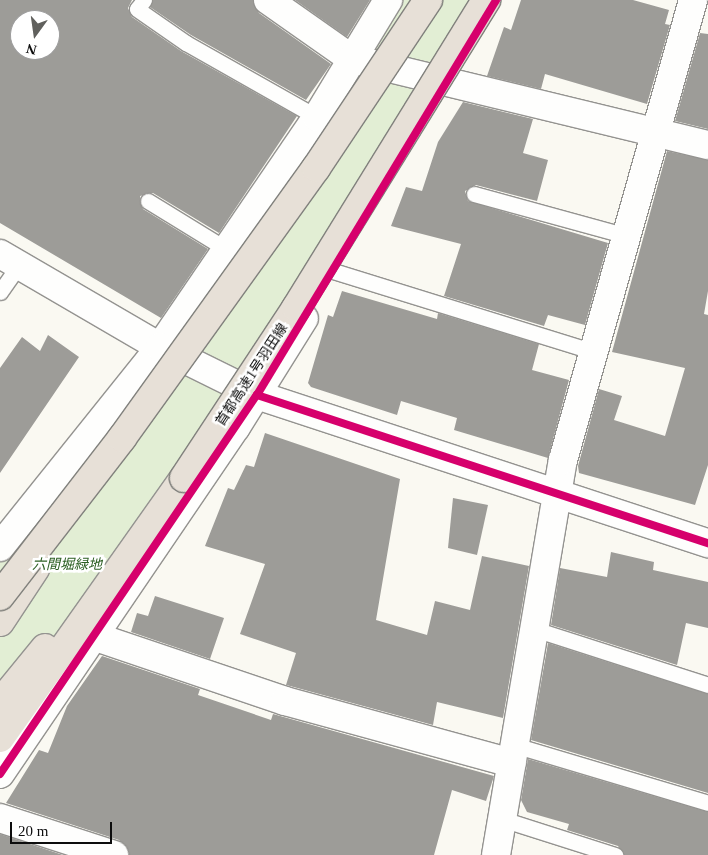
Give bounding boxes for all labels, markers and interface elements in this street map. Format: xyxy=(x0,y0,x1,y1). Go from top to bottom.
north arrow xyxy=(10,10,60,60)
text: N xyxy=(25,41,38,58)
street label: 首都高速1号羽田線 xyxy=(213,321,291,429)
park label: 六間堀緑地 xyxy=(32,557,102,573)
scale bar xyxy=(12,812,115,844)
text: 20 m xyxy=(18,823,48,839)

